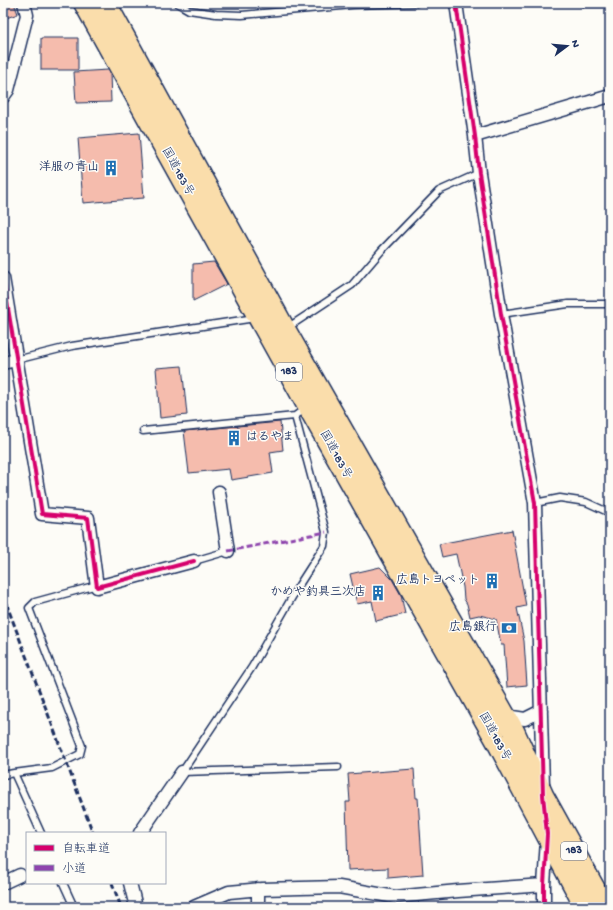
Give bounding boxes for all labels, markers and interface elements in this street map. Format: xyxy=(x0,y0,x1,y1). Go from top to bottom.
north arrow xyxy=(547,26,587,66)
text: N xyxy=(568,39,581,49)
street label: 国道183号 xyxy=(158,145,197,199)
building icon: 洋服の青山 xyxy=(102,159,120,177)
place label: 洋服の青山 xyxy=(39,160,99,175)
road number: 183 xyxy=(276,363,302,381)
street label: 国道183号 xyxy=(316,428,355,482)
building icon: はるやま xyxy=(225,429,243,447)
place label: はるやま xyxy=(246,431,294,445)
building icon: 広島トヨペット xyxy=(483,572,501,590)
place label: 広島トヨペット xyxy=(396,573,480,588)
building icon: かめや釣具三次店 xyxy=(369,584,387,602)
place label: かめや釣具三次店 xyxy=(270,585,366,600)
bank icon: 広島銀行 xyxy=(500,619,518,637)
place label: 広島銀行 xyxy=(449,620,497,635)
street label: 国道183号 xyxy=(475,710,514,764)
legend xyxy=(26,832,166,884)
text: 自転車道 xyxy=(62,842,110,857)
road number: 183 xyxy=(561,842,587,860)
text: 小道 xyxy=(62,862,86,877)

